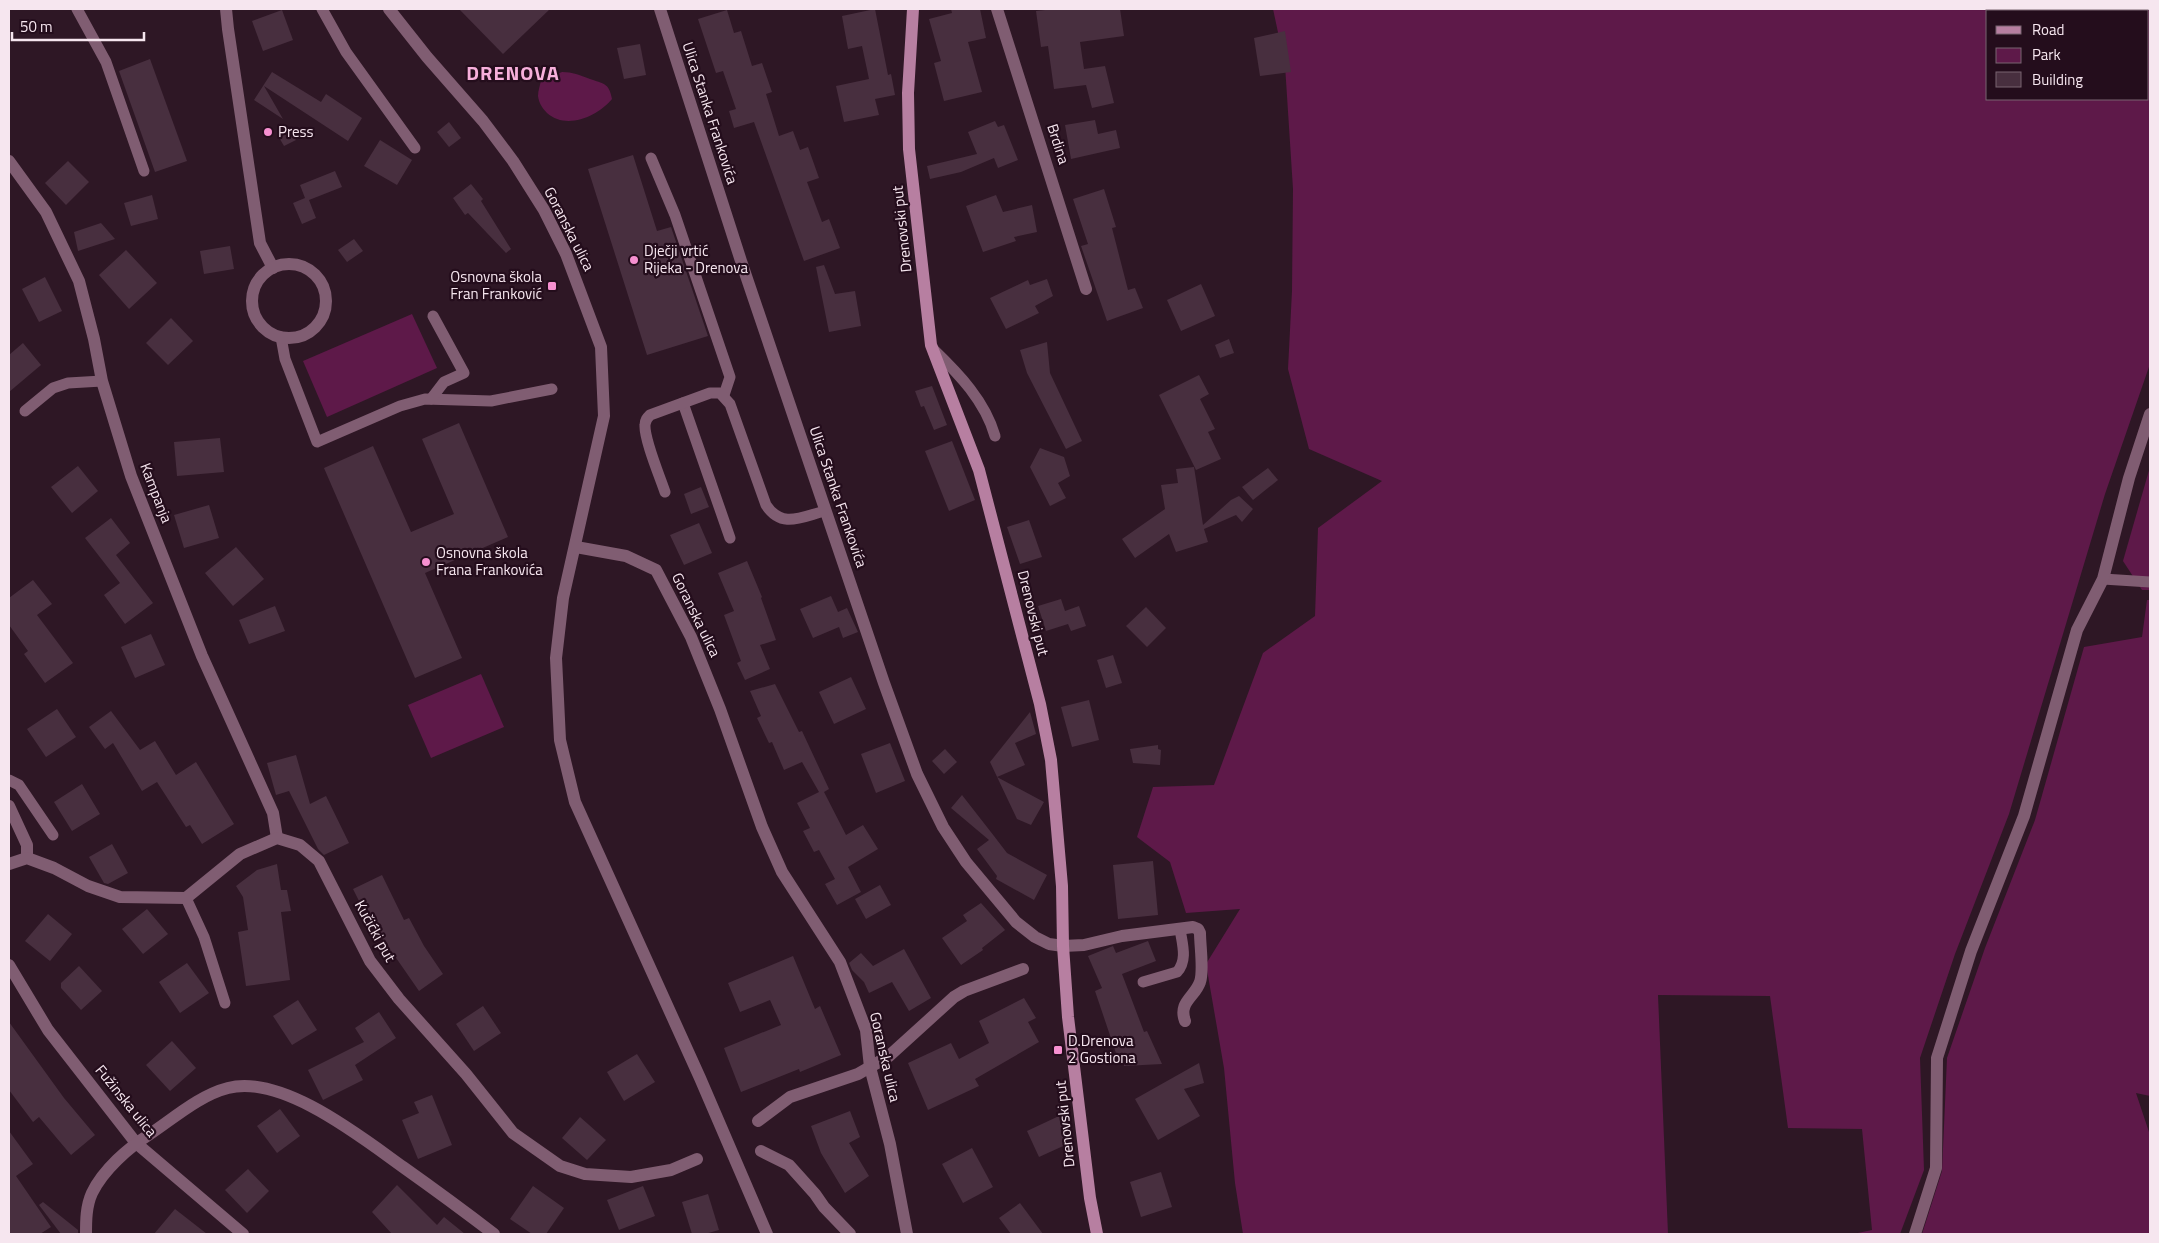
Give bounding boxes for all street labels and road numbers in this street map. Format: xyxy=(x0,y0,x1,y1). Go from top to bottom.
street label: Ulica Stanka Frankovića xyxy=(677,39,744,187)
street label: Brdina xyxy=(1041,121,1076,167)
street label: Goranska ulica xyxy=(538,183,601,275)
street label: Drenovski put xyxy=(885,184,917,274)
street label: Ulica Stanka Frankovića xyxy=(803,423,874,571)
street label: Kampanja xyxy=(134,459,179,527)
street label: Drenovski put xyxy=(1012,568,1055,659)
street label: Goranska ulica xyxy=(666,569,727,661)
street label: Kučićki put xyxy=(349,896,402,967)
street label: Goranska ulica xyxy=(864,1010,907,1105)
street label: Fužinska ulica xyxy=(90,1059,163,1142)
street label: Drenovski put xyxy=(1048,1079,1080,1169)

